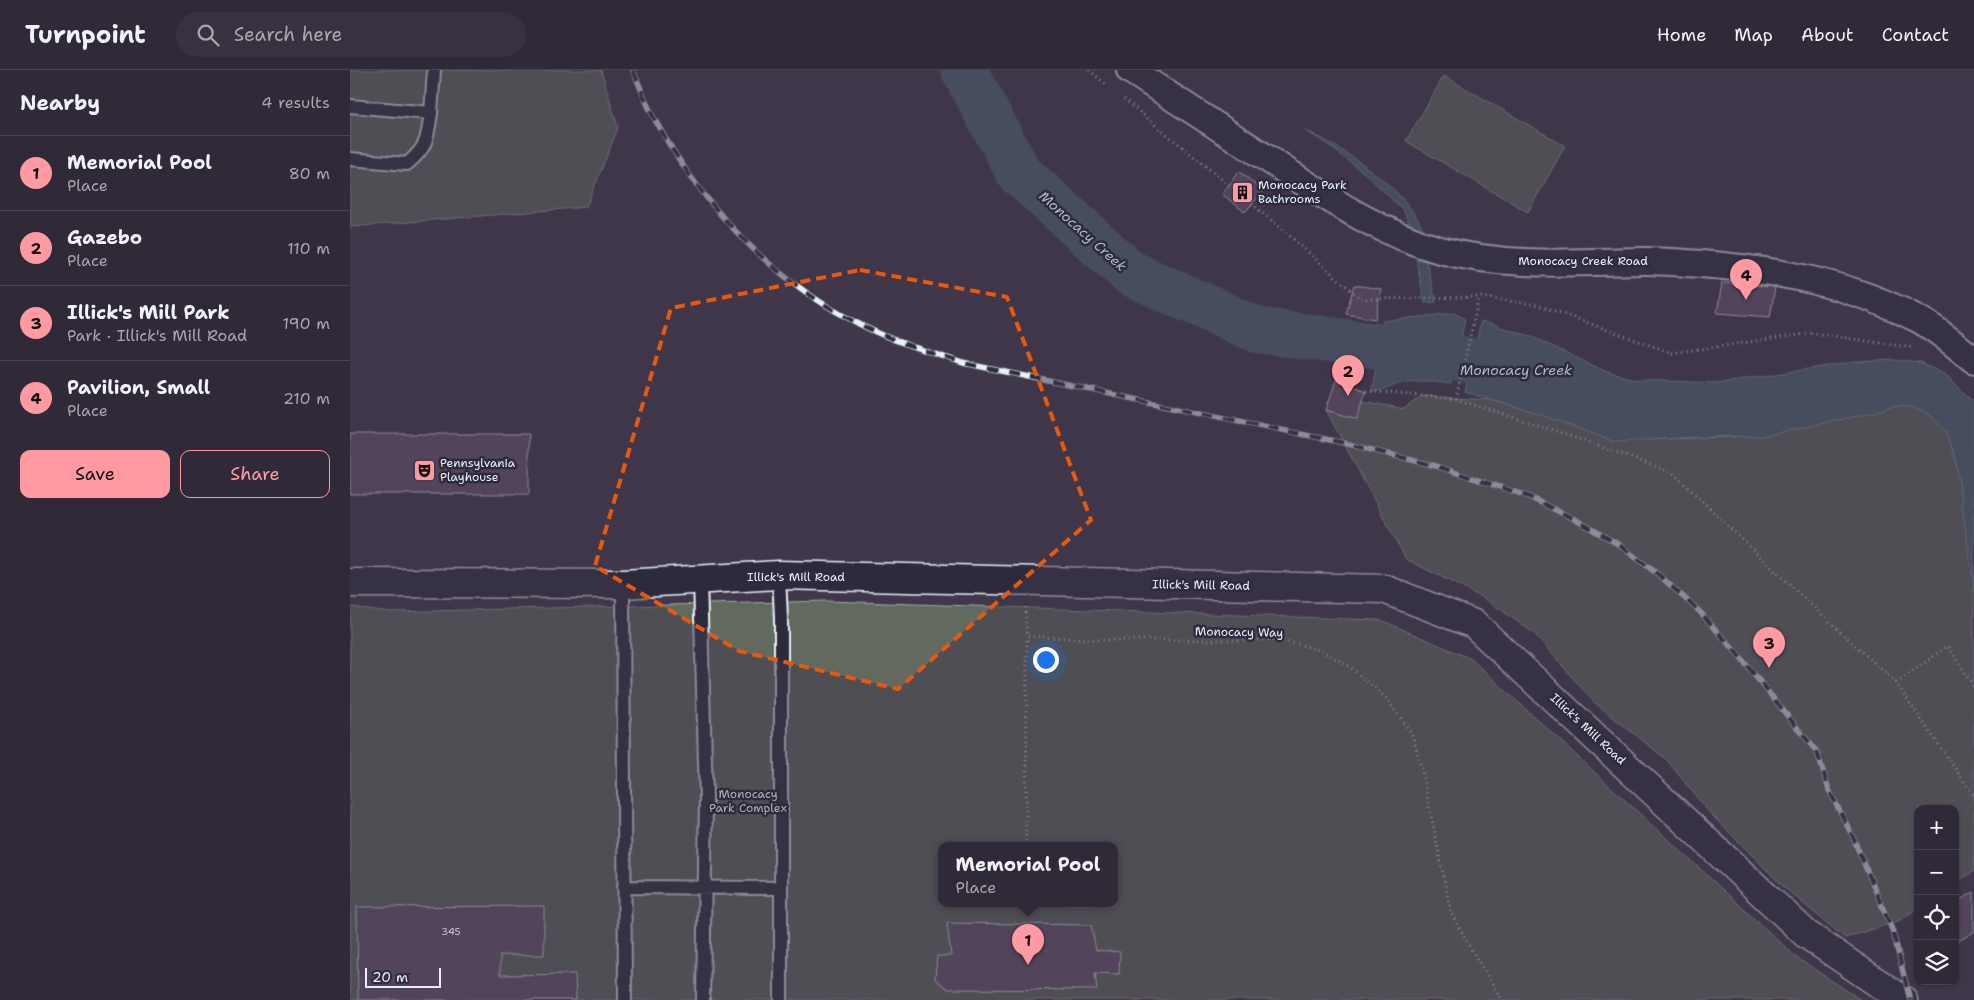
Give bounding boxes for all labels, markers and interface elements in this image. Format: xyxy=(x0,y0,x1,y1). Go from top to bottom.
search box xyxy=(176,12,526,57)
text: Turnpoint xyxy=(25,19,146,51)
icon: search xyxy=(194,21,222,49)
text: Search here xyxy=(234,22,342,47)
text: Home xyxy=(1657,23,1706,47)
text: Map xyxy=(1734,23,1773,47)
text: About xyxy=(1801,23,1854,47)
text: Contact xyxy=(1882,23,1949,47)
text: Nearby xyxy=(20,89,100,117)
text: 4 results xyxy=(261,92,330,113)
text: Memorial Pool xyxy=(67,150,212,175)
text: 1 xyxy=(32,163,40,184)
text: 80 m xyxy=(289,163,330,184)
text: Place xyxy=(67,175,108,196)
place label: Monocacy Park Bathrooms xyxy=(1258,177,1347,207)
building icon: Monocacy Park Bathrooms xyxy=(1230,180,1254,204)
water label: Monocacy Creek xyxy=(1035,187,1131,275)
text: Gazebo xyxy=(67,225,142,250)
text: 2 xyxy=(30,238,42,259)
text: 110 m xyxy=(287,238,330,259)
text: Place xyxy=(67,250,108,271)
street label: Monocacy Creek Road xyxy=(1518,253,1648,269)
pin: 4 xyxy=(1730,259,1762,300)
text: Illick's Mill Park xyxy=(67,300,230,325)
text: 3 xyxy=(30,313,42,334)
text: 190 m xyxy=(283,313,330,334)
text: Park · Illick's Mill Road xyxy=(67,325,247,346)
pin: 2 xyxy=(1332,355,1364,396)
water label: Monocacy Creek xyxy=(1460,361,1572,379)
text: Pavilion, Small xyxy=(67,375,210,400)
text: 4 xyxy=(30,388,42,409)
text: 210 m xyxy=(283,388,330,409)
text: Place xyxy=(67,400,108,421)
button: Save xyxy=(20,450,170,498)
button: Share xyxy=(180,450,330,498)
place label: Pennsylvania Playhouse xyxy=(440,455,516,485)
theatre icon: Pennsylvania Playhouse xyxy=(412,458,436,482)
street label: Illick's Mill Road xyxy=(747,569,845,585)
street label: Illick's Mill Road xyxy=(1152,576,1250,594)
street label: Monocacy Way xyxy=(1195,623,1283,641)
pin: 3 xyxy=(1753,627,1785,668)
your location xyxy=(1033,647,1059,673)
street label: Illick's Mill Road xyxy=(1547,690,1630,768)
park label: Monocacy Park Complex xyxy=(709,786,787,816)
map controls xyxy=(1914,805,1959,985)
button: + xyxy=(1914,805,1959,850)
popup xyxy=(938,842,1118,907)
button: − xyxy=(1914,850,1959,895)
text: Memorial Pool xyxy=(956,852,1100,877)
text: Place xyxy=(956,877,996,898)
button: locate xyxy=(1914,895,1959,940)
pin: 1 xyxy=(1012,924,1044,965)
house number: 345 xyxy=(441,925,461,938)
button: layers xyxy=(1914,940,1959,985)
scale bar xyxy=(365,965,441,988)
text: 20 m xyxy=(372,968,408,986)

